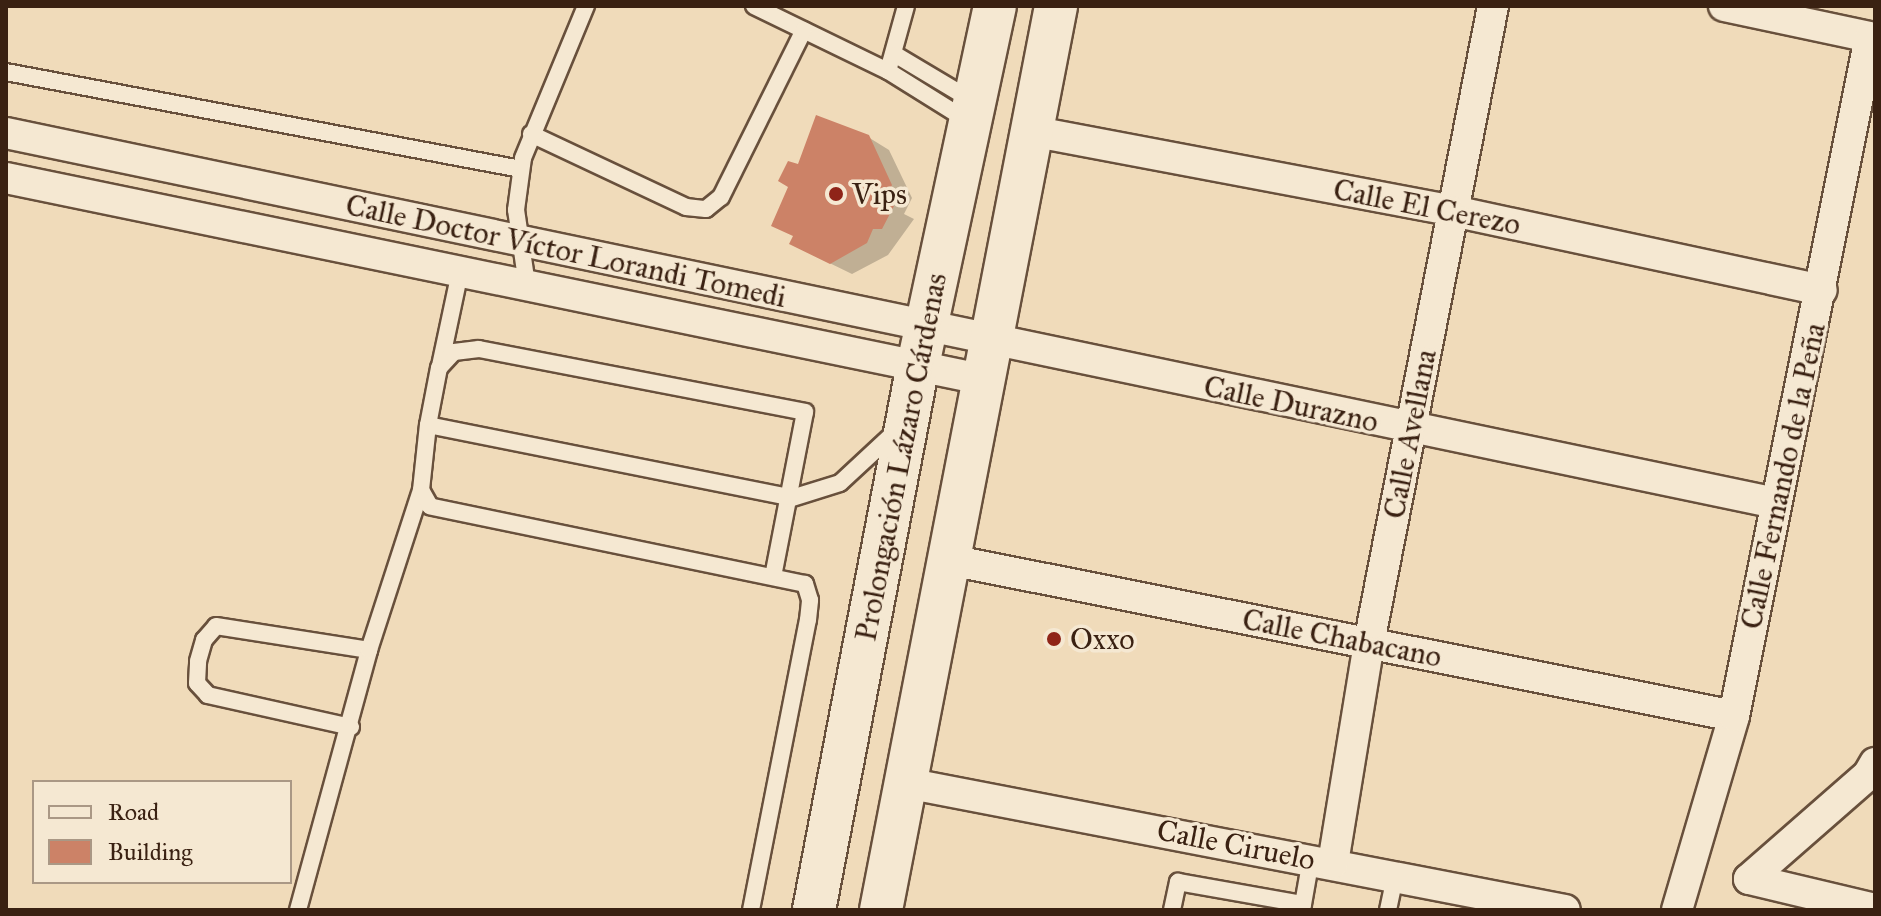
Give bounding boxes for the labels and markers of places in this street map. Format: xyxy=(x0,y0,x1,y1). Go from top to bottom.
place label: Vips xyxy=(852,176,907,212)
marker: Vips xyxy=(827,185,845,203)
place label: Oxxo xyxy=(1070,621,1135,657)
marker: Oxxo xyxy=(1045,630,1063,648)

